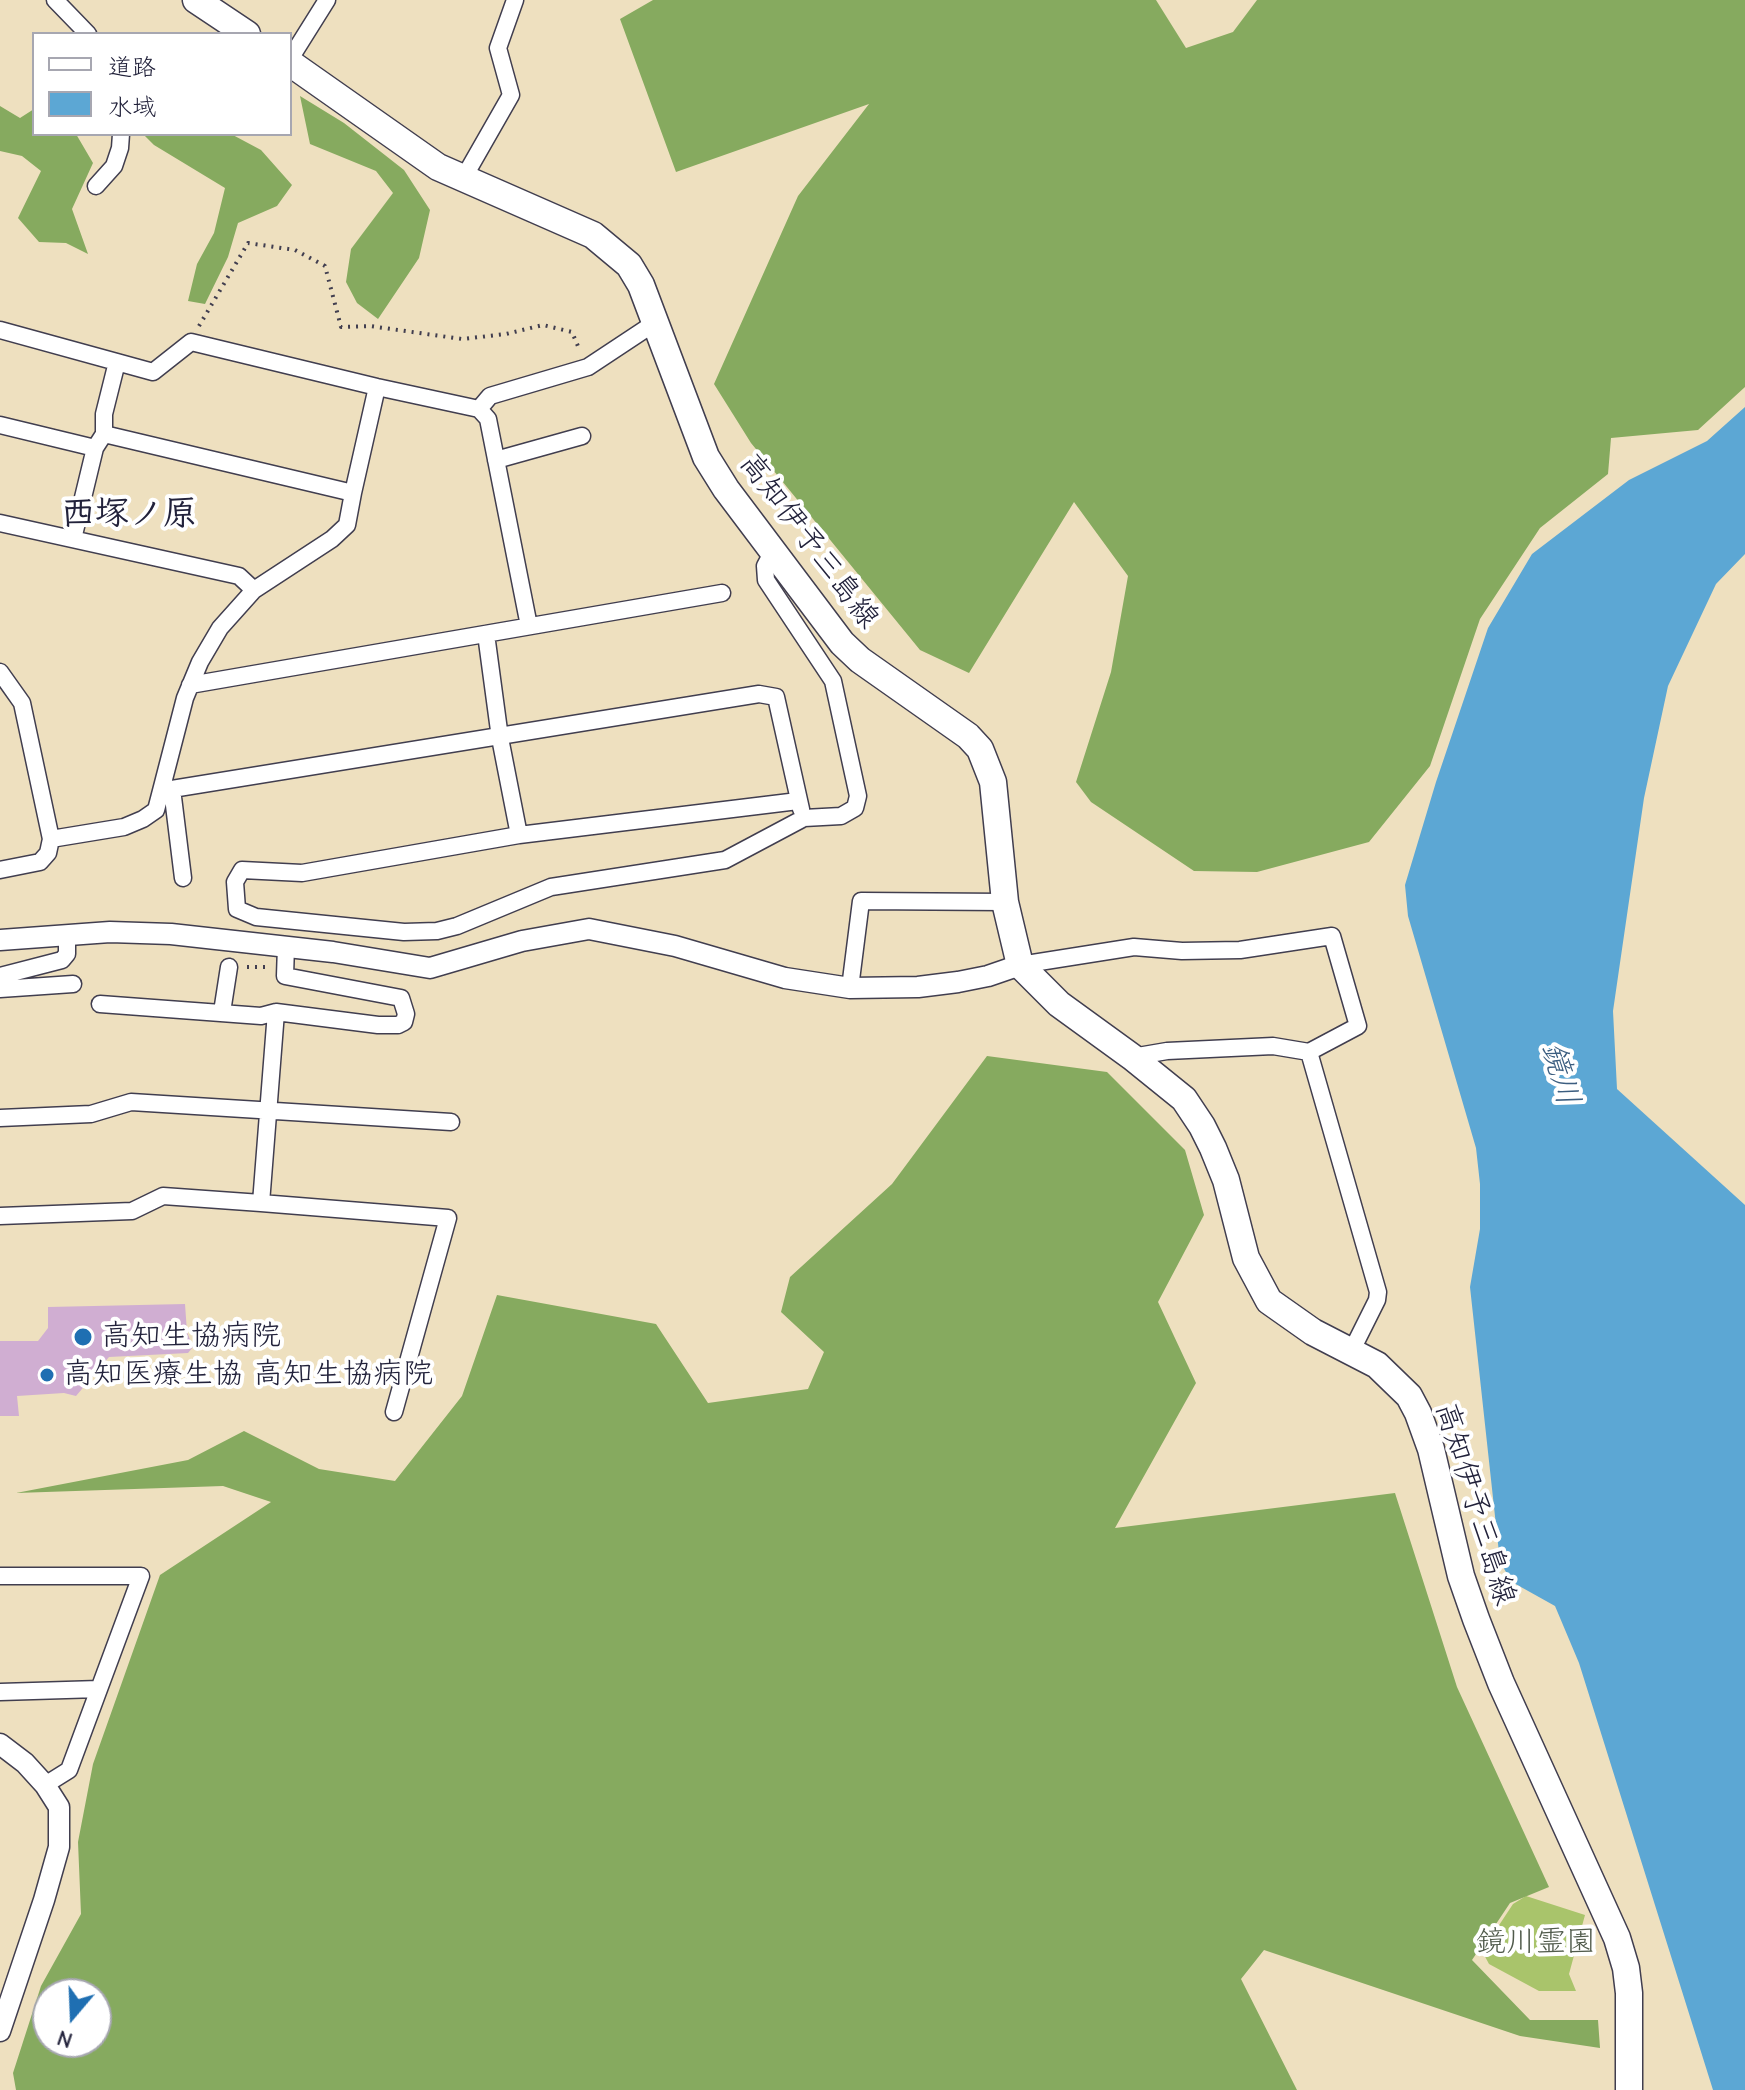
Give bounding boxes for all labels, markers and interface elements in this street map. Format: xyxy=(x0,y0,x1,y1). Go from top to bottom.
legend xyxy=(32,32,292,136)
text: 道路 xyxy=(108,53,156,81)
text: 水域 xyxy=(108,93,156,121)
street label: 高知伊予三島線 xyxy=(731,446,887,636)
district label: 西塚ノ原 xyxy=(61,494,197,534)
water label: 鏡川 xyxy=(1533,1038,1587,1110)
place label: 高知生協病院 xyxy=(101,1319,281,1355)
marker: 高知生協病院 xyxy=(72,1326,94,1348)
place label: 高知医療生協 高知生協病院 xyxy=(63,1357,433,1393)
marker: 高知医療生協 高知生協病院 xyxy=(38,1366,56,1384)
street label: 高知伊予三島線 xyxy=(1427,1398,1523,1610)
park label: 鏡川霊園 xyxy=(1476,1925,1596,1961)
north arrow xyxy=(32,1978,112,2058)
text: N xyxy=(54,2024,76,2053)

